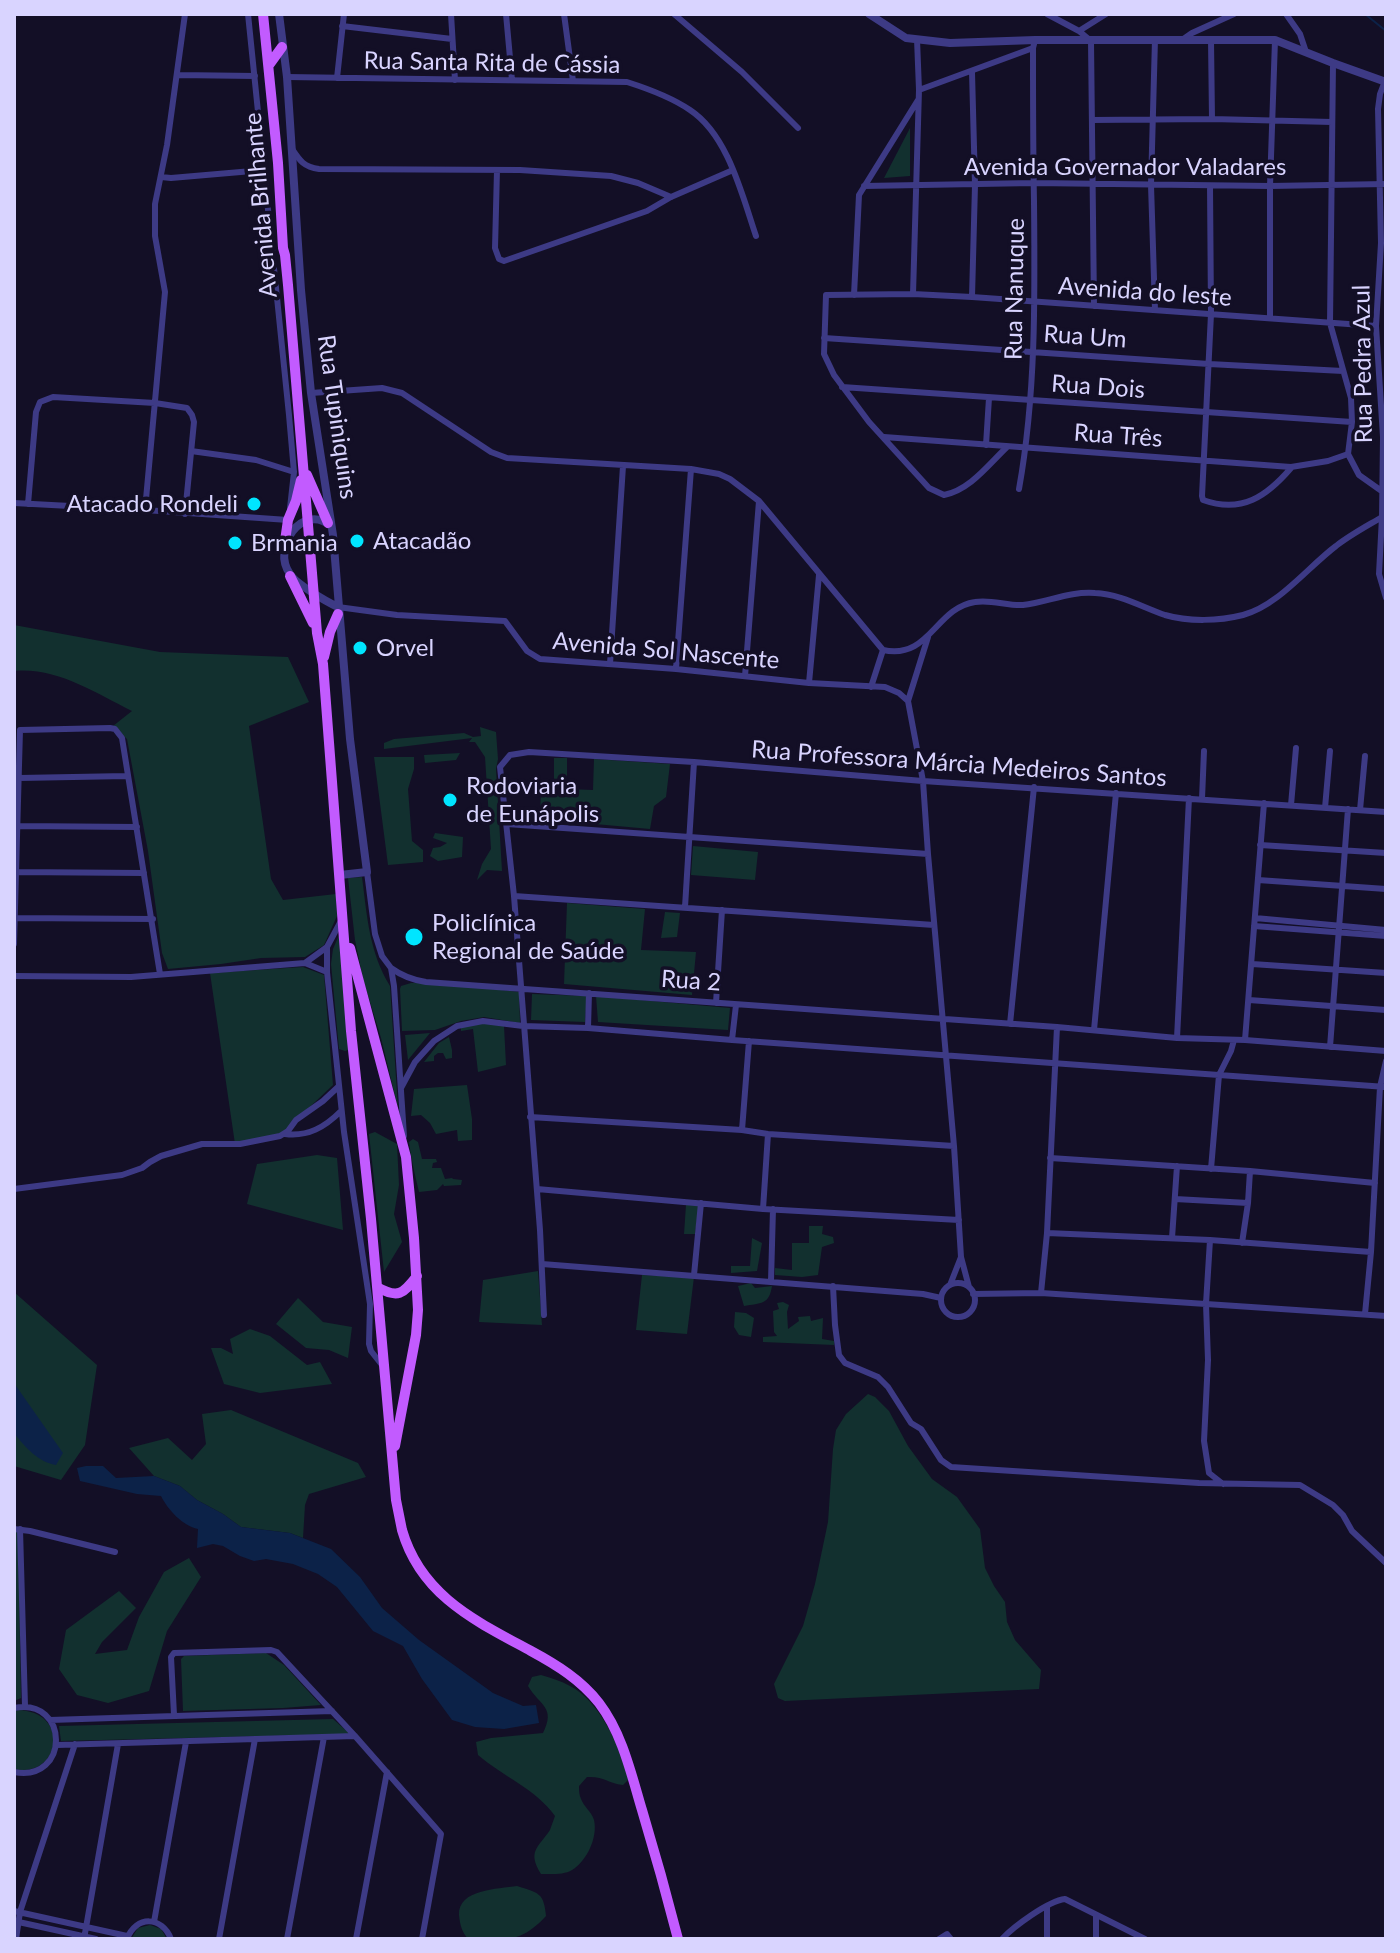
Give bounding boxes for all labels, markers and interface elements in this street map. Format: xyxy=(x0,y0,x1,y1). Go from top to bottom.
street label: Rua Santa Rita de Cássia xyxy=(363,46,621,80)
street label: Avenida Brilhante xyxy=(239,111,283,299)
street label: Avenida Governador Valadares xyxy=(964,153,1286,181)
street label: Rua Nanuque xyxy=(999,218,1031,360)
street label: Avenida do leste xyxy=(1057,272,1233,312)
street label: Rua Pedra Azul xyxy=(1347,284,1379,444)
street label: Rua Um xyxy=(1043,320,1127,354)
street label: Rua Tupiniquins xyxy=(311,333,363,501)
street label: Rua Dois xyxy=(1050,369,1146,405)
street label: Rua Três xyxy=(1073,419,1163,453)
place label: Atacado Rondeli xyxy=(67,490,238,518)
marker: Atacado Rondeli xyxy=(245,495,263,513)
place label: Atacadão xyxy=(373,527,471,555)
place label: Brmania xyxy=(251,529,338,557)
marker: Atacadão xyxy=(348,532,366,550)
marker: Brmania xyxy=(226,534,244,552)
street label: Avenida Sol Nascente xyxy=(551,627,781,675)
place label: Orvel xyxy=(376,634,434,662)
marker: Orvel xyxy=(351,639,369,657)
street label: Rua Professora Márcia Medeiros Santos xyxy=(750,735,1168,793)
place label: Rodoviaria de Eunápolis xyxy=(466,772,599,828)
marker: Rodoviaria de Eunápolis xyxy=(441,791,459,809)
place label: Policlínica Regional de Saúde xyxy=(432,909,624,965)
marker: Policlínica Regional de Saúde xyxy=(403,926,425,948)
street label: Rua 2 xyxy=(660,965,722,997)

